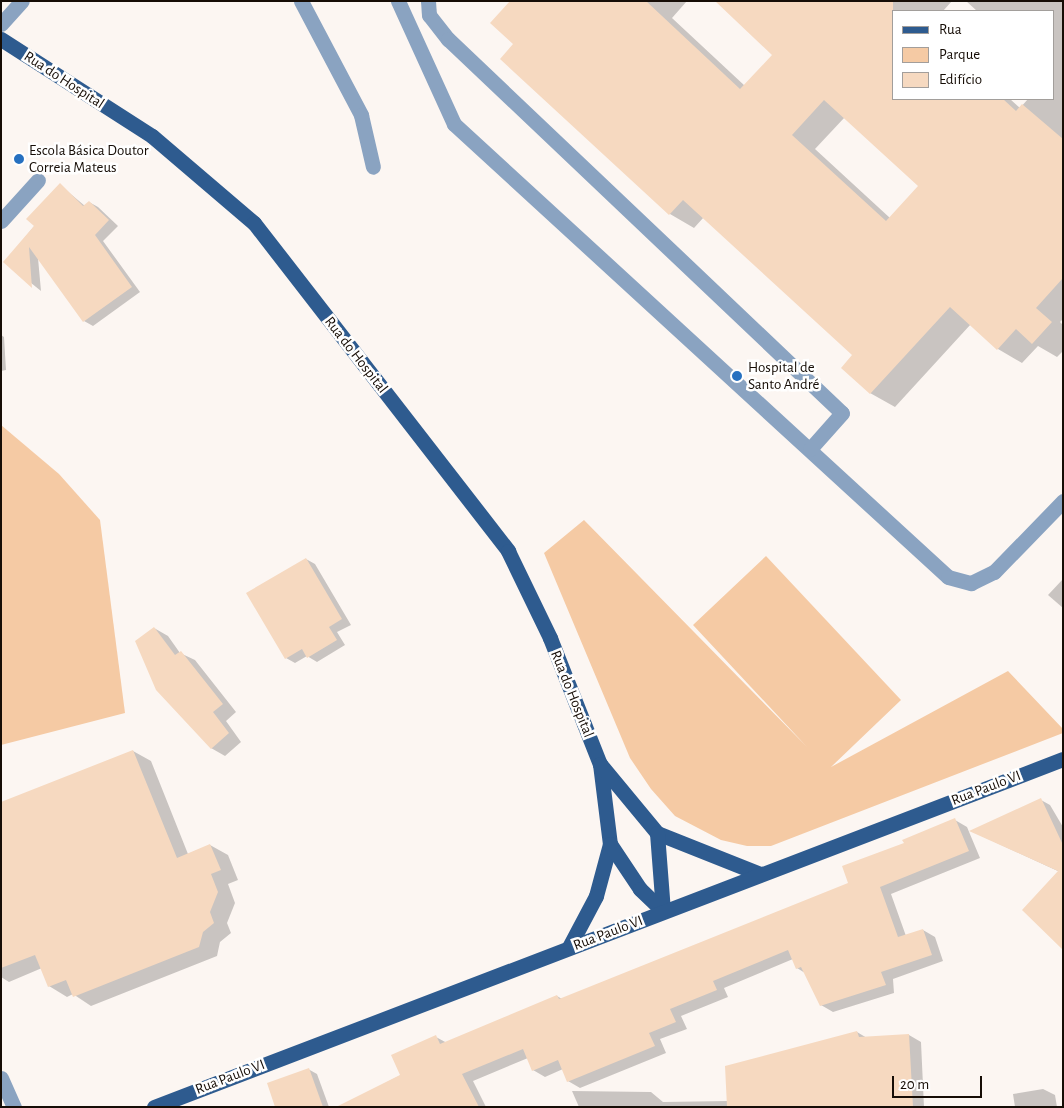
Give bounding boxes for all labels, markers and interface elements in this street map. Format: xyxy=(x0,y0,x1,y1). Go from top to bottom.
legend xyxy=(892,10,1054,100)
text: Rua xyxy=(939,22,962,37)
street label: Rua do Hospital xyxy=(20,47,108,113)
text: Parque xyxy=(939,47,980,62)
text: Edifício xyxy=(939,72,982,87)
place label: Escola Básica Doutor Correia Mateus xyxy=(29,141,149,176)
marker: Escola Básica Doutor Correia Mateus xyxy=(13,153,25,165)
street label: Rua do Hospital xyxy=(321,313,391,397)
place label: Hospital de Santo André xyxy=(748,358,819,393)
marker: Hospital de Santo André xyxy=(730,369,744,383)
street label: Rua do Hospital xyxy=(546,648,598,740)
street label: Rua Paulo VI xyxy=(949,767,1023,809)
street label: Rua Paulo VI xyxy=(571,912,645,954)
street label: Rua Paulo VI xyxy=(193,1056,267,1098)
scale bar xyxy=(894,1066,984,1098)
text: 20 m xyxy=(900,1077,929,1092)

